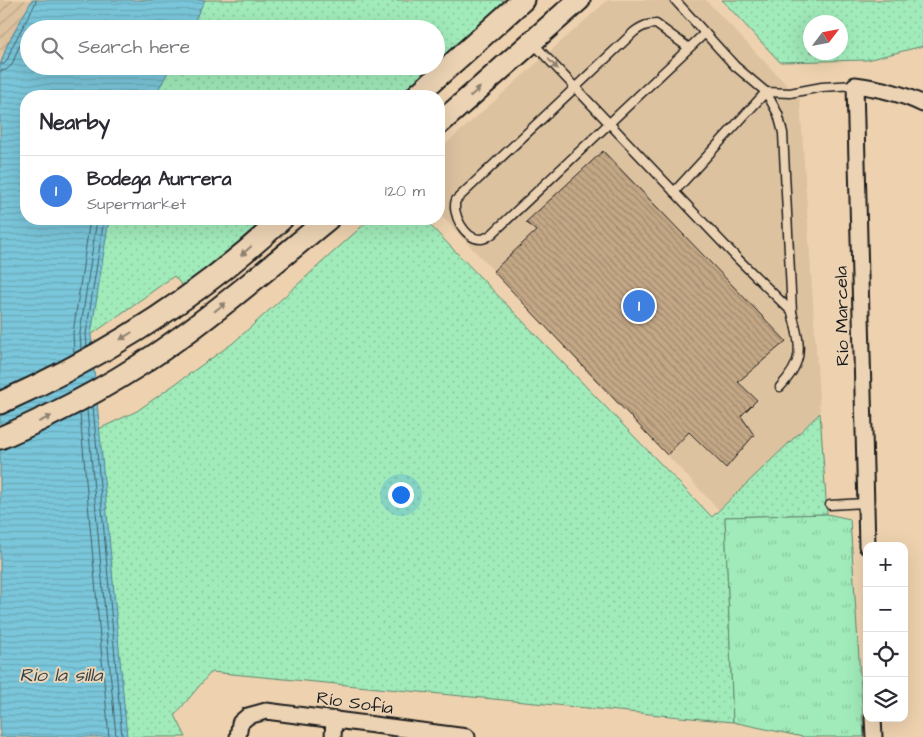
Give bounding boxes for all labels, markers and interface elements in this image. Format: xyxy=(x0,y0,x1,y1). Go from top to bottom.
north arrow xyxy=(803,15,848,60)
search box xyxy=(20,20,445,75)
icon: search xyxy=(38,34,66,62)
text: Search here xyxy=(78,34,190,61)
one-way arrow xyxy=(547,58,559,70)
one-way arrow xyxy=(469,86,481,98)
text: Nearby xyxy=(40,108,110,137)
text: Bodega Aurrera xyxy=(87,166,232,193)
text: 1 xyxy=(55,180,57,202)
text: 120 m xyxy=(385,180,425,202)
text: Supermarket xyxy=(87,193,186,215)
one-way arrow xyxy=(240,245,252,256)
street label: Río Marcela xyxy=(829,266,855,366)
pin: 1 xyxy=(623,287,655,325)
one-way arrow xyxy=(213,302,227,312)
one-way arrow xyxy=(119,332,132,341)
one-way arrow xyxy=(38,414,52,422)
your location xyxy=(388,482,414,508)
map controls xyxy=(863,542,908,722)
button: + xyxy=(863,542,908,587)
button: − xyxy=(863,587,908,632)
button: locate xyxy=(863,632,908,677)
water label: Rio la silla xyxy=(19,662,104,689)
button: layers xyxy=(863,677,908,722)
street label: Río Sofía xyxy=(315,685,395,721)

